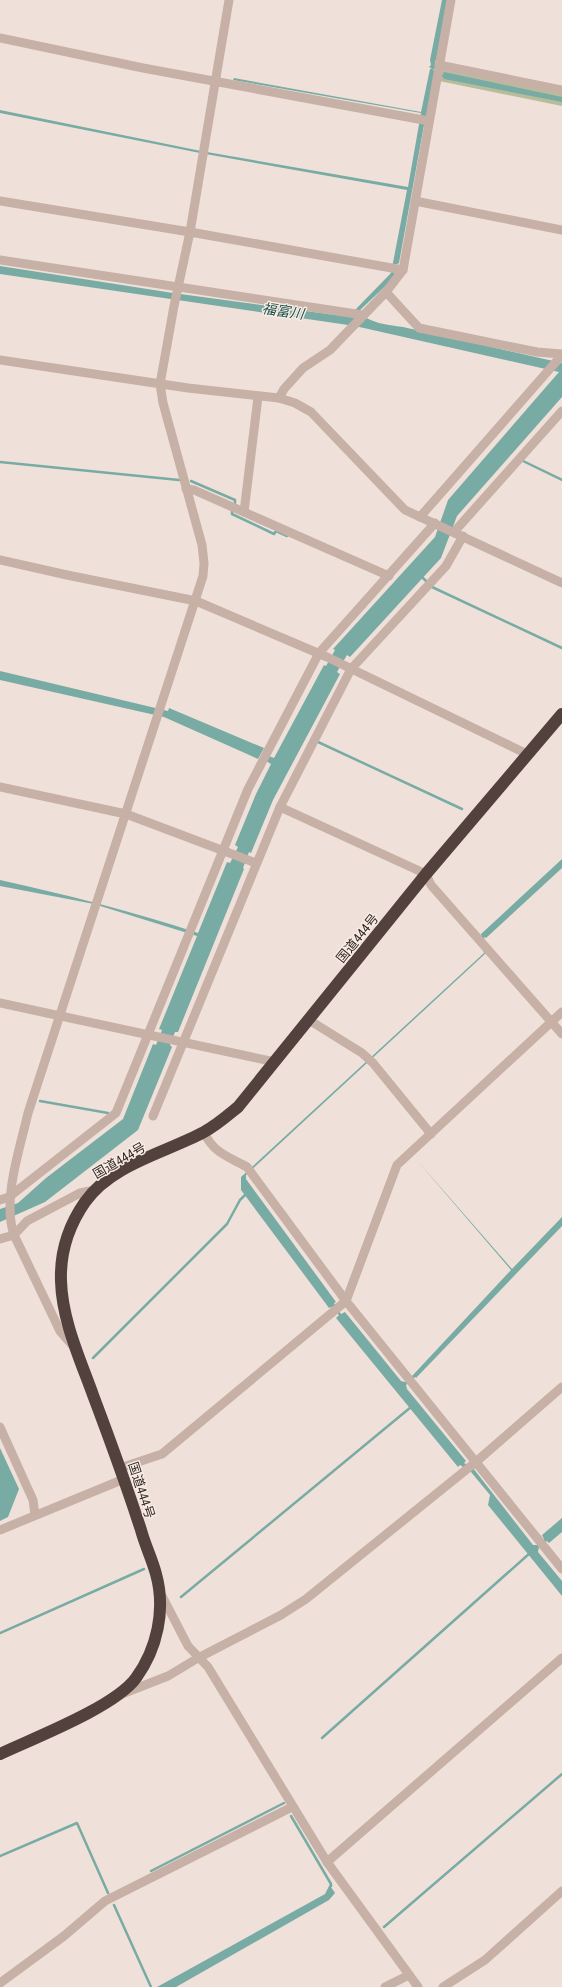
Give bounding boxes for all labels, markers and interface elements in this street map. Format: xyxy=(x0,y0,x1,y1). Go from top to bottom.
water label: 福富川 xyxy=(261,300,307,322)
street label: 国道444号 xyxy=(333,911,382,966)
street label: 国道444号 xyxy=(90,1139,148,1181)
street label: 国道444号 xyxy=(125,1460,158,1520)

